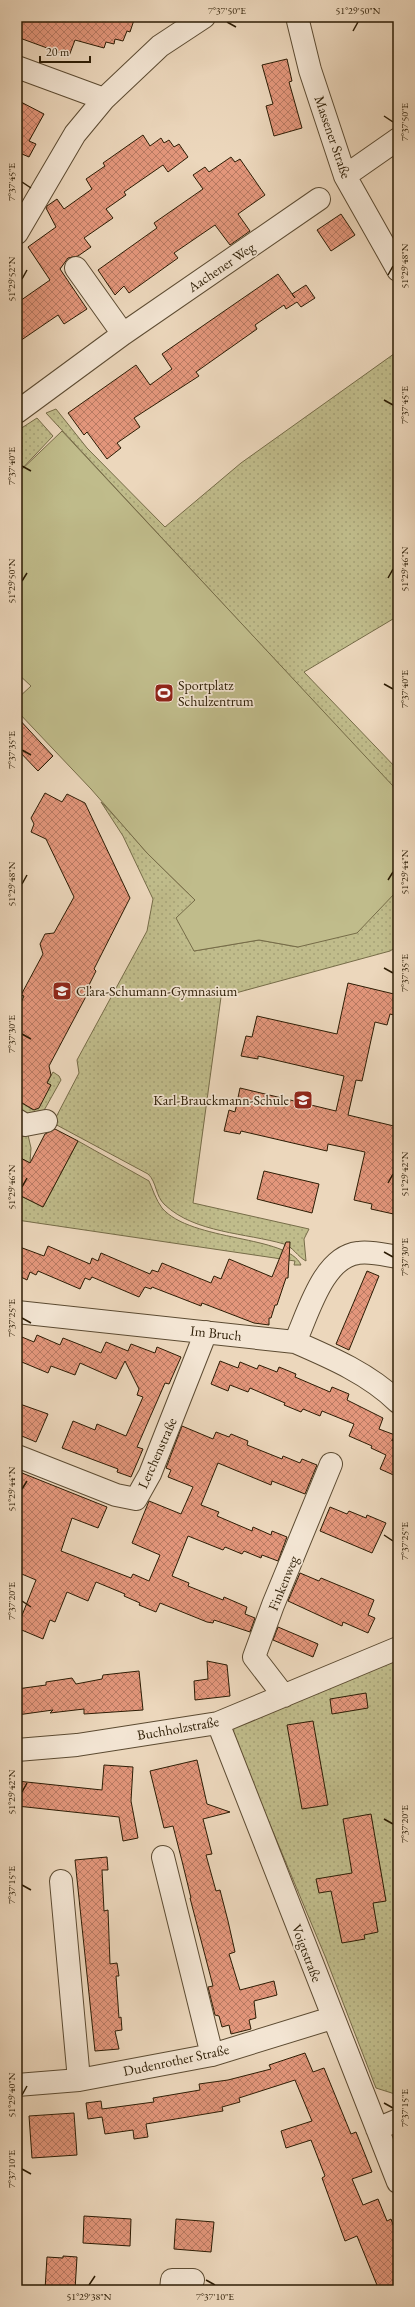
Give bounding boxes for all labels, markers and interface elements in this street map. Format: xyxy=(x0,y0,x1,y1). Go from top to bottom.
text: 7°37'50"E xyxy=(208,4,246,17)
text: 51°29'50"N xyxy=(336,4,381,17)
scale bar xyxy=(40,38,90,64)
text: 20 m xyxy=(46,44,70,60)
street label: Massener Straße xyxy=(310,93,356,181)
text: 7°37'50"E xyxy=(398,103,411,141)
text: 7°37'45"E xyxy=(5,163,18,201)
street label: Aachener Weg xyxy=(183,238,259,297)
text: 51°29'48"N xyxy=(398,243,411,288)
text: 51°29'52"N xyxy=(5,256,18,301)
text: 7°37'45"E xyxy=(398,386,411,424)
text: 7°37'40"E xyxy=(5,447,18,485)
text: 51°29'46"N xyxy=(398,546,411,591)
text: 51°29'50"N xyxy=(5,558,18,603)
text: 7°37'40"E xyxy=(398,670,411,708)
place label: Sportplatz Schulzentrum xyxy=(178,676,254,710)
sports icon: Sportplatz Schulzentrum xyxy=(153,682,175,704)
text: 7°37'35"E xyxy=(5,731,18,769)
text: 51°29'44"N xyxy=(398,849,411,894)
text: 51°29'48"N xyxy=(5,861,18,906)
text: 7°37'35"E xyxy=(398,954,411,992)
school or university icon: Clara-Schumann-Gymnasium xyxy=(51,980,73,1002)
place label: Clara-Schumann-Gymnasium xyxy=(76,982,237,1000)
text: 7°37'30"E xyxy=(5,1015,18,1053)
school or university icon: Karl-Brauckmann-Schule xyxy=(292,1089,314,1111)
place label: Karl-Brauckmann-Schule xyxy=(153,1091,290,1109)
text: 51°29'42"N xyxy=(398,1151,411,1196)
text: 51°29'46"N xyxy=(5,1164,18,1209)
text: 7°37'30"E xyxy=(398,1238,411,1276)
text: 7°37'25"E xyxy=(5,1299,18,1337)
street label: Im Bruch xyxy=(189,1321,243,1345)
street label: Lerchenstraße xyxy=(133,1414,181,1491)
text: 51°29'44"N xyxy=(5,1466,18,1511)
text: 7°37'25"E xyxy=(398,1522,411,1560)
street label: Finkenweg xyxy=(264,1552,303,1613)
text: 7°37'20"E xyxy=(5,1582,18,1620)
street label: Buchholzstraße xyxy=(136,1712,221,1744)
text: 51°29'42"N xyxy=(5,1769,18,1814)
text: 7°37'20"E xyxy=(398,1805,411,1843)
text: 7°37'15"E xyxy=(5,1866,18,1904)
street label: Voigtstraße xyxy=(288,1922,326,1985)
street label: Dudenrother Straße xyxy=(121,2040,231,2080)
text: 51°29'40"N xyxy=(5,2072,18,2117)
text: 7°37'15"E xyxy=(398,2089,411,2127)
text: 7°37'10"E xyxy=(5,2150,18,2188)
text: 51°29'38"N xyxy=(67,2290,112,2303)
text: 7°37'10"E xyxy=(196,2290,234,2303)

